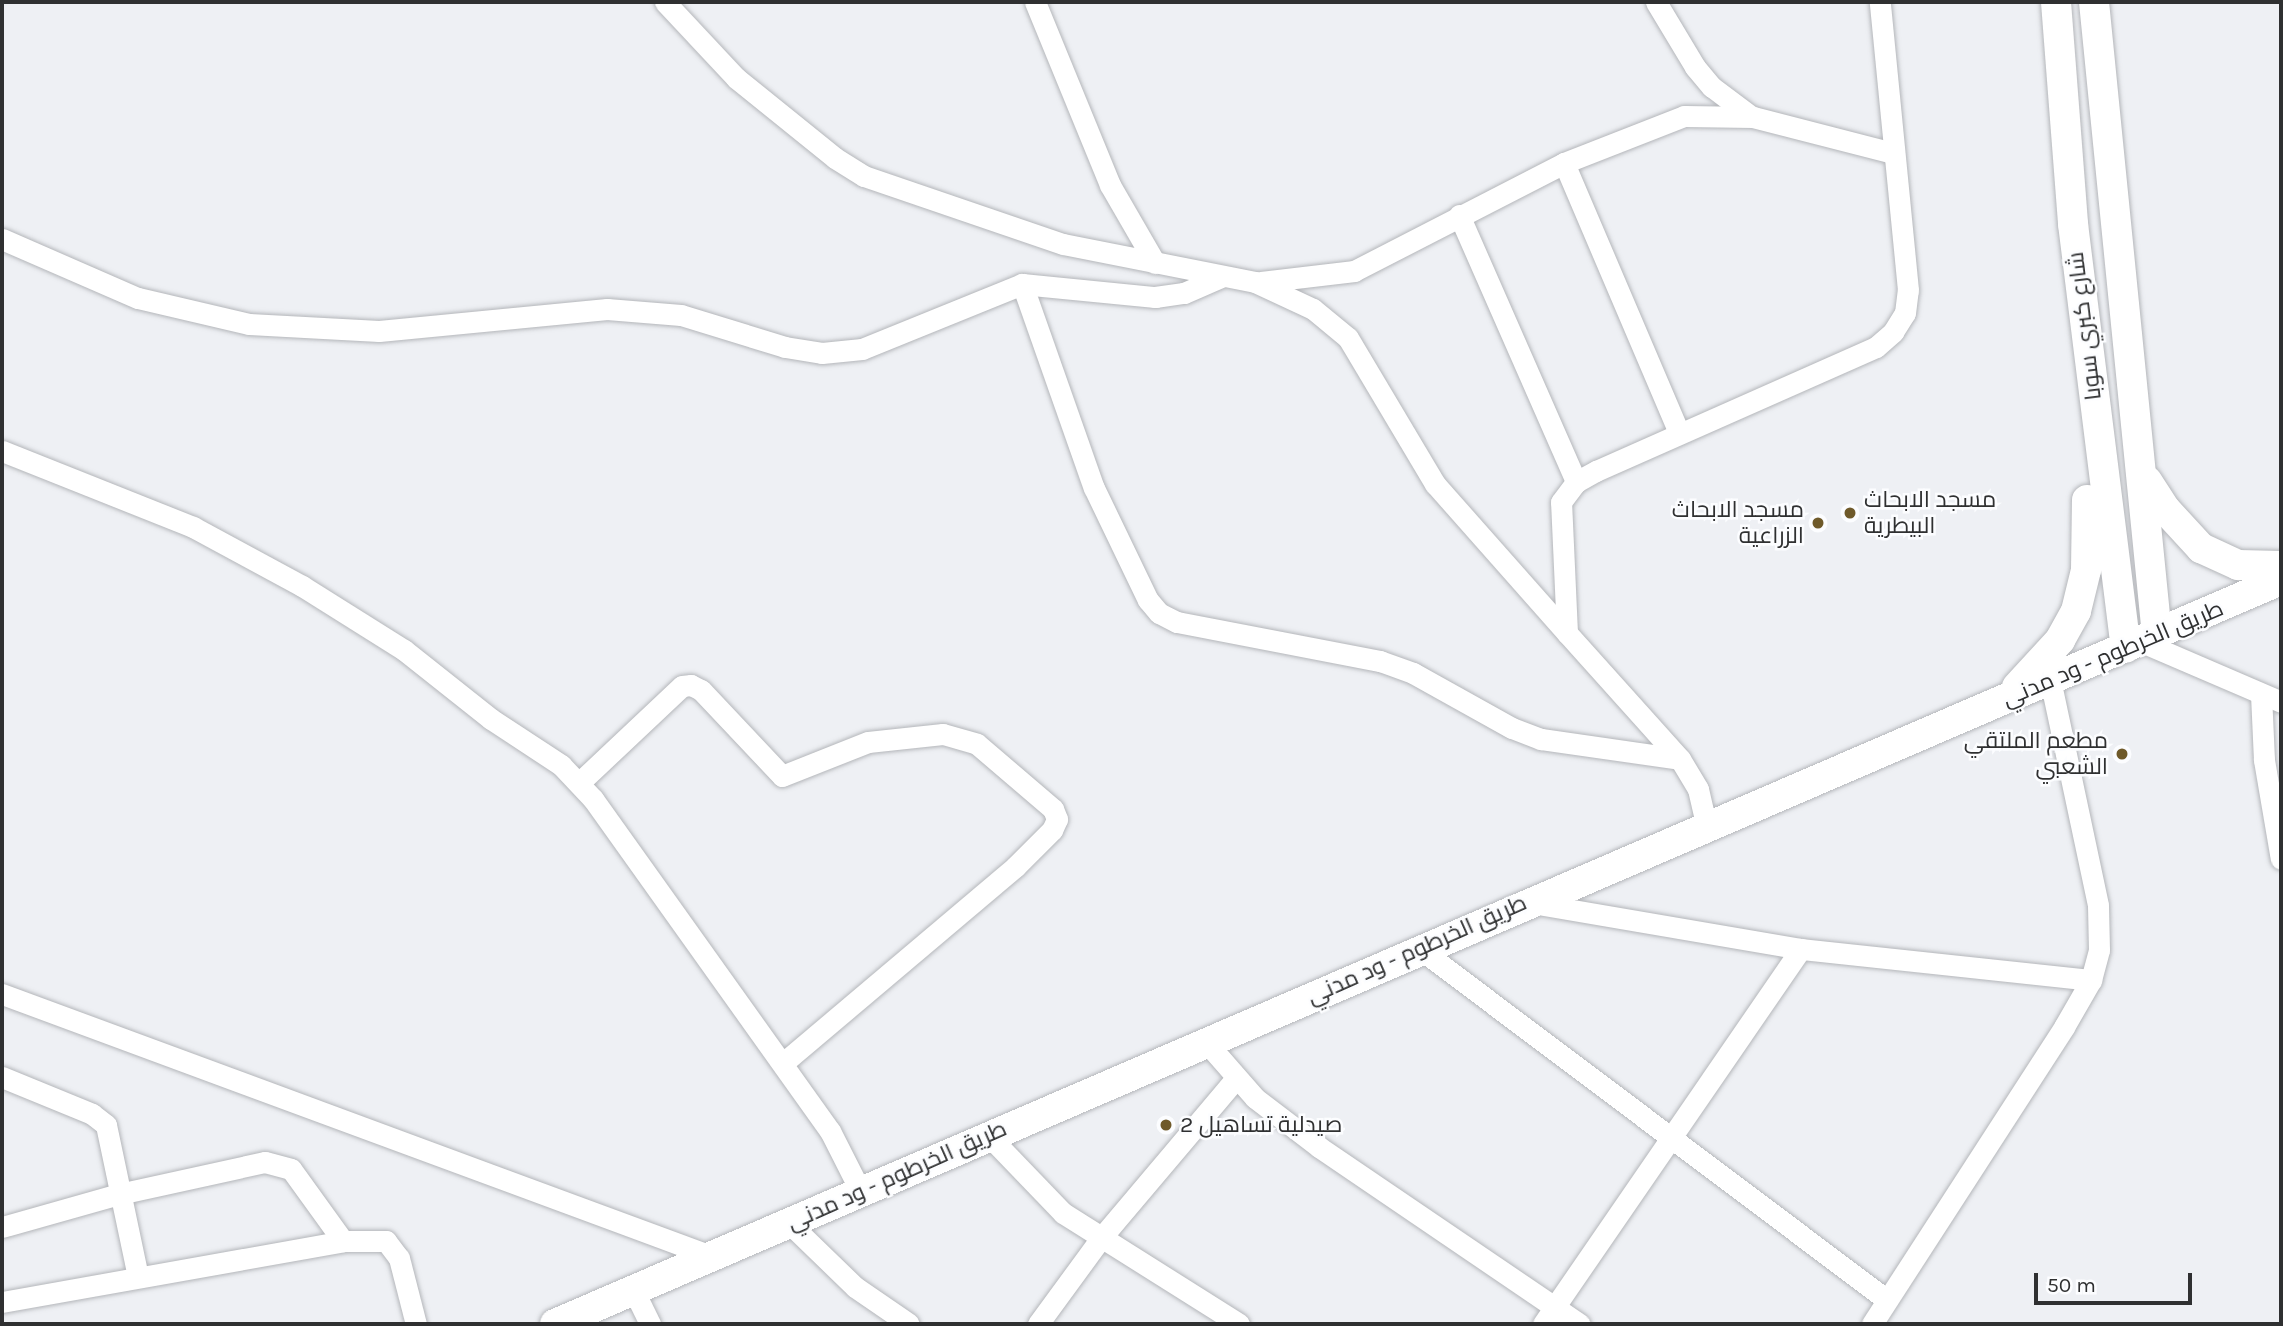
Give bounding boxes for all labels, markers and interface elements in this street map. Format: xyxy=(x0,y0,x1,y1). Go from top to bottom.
street label: شارع كبري سوبا xyxy=(2062,250,2108,402)
place label: مسجد الابحاث البيطرية xyxy=(1864,486,1996,540)
place label: مسجد الابحاث الزراعية xyxy=(1672,496,1804,550)
marker: مسجد الابحاث البيطرية xyxy=(1842,505,1858,521)
marker: مسجد الابحاث الزراعية xyxy=(1810,515,1826,531)
street label: طريق الخرطوم - ود مدني xyxy=(1998,595,2228,713)
place label: مطعم الملتقي الشعبي xyxy=(1964,727,2108,781)
marker: مطعم الملتقي الشعبي xyxy=(2114,746,2130,762)
street label: طريق الخرطوم - ود مدني xyxy=(1303,889,1531,1011)
place label: صيدلية تساهيل 2 xyxy=(1180,1111,1342,1139)
street label: طريق الخرطوم - ود مدني xyxy=(783,1115,1011,1237)
marker: صيدلية تساهيل 2 xyxy=(1158,1117,1174,1133)
scale bar xyxy=(2038,1260,2196,1304)
text: 50 m xyxy=(2047,1273,2096,1297)

